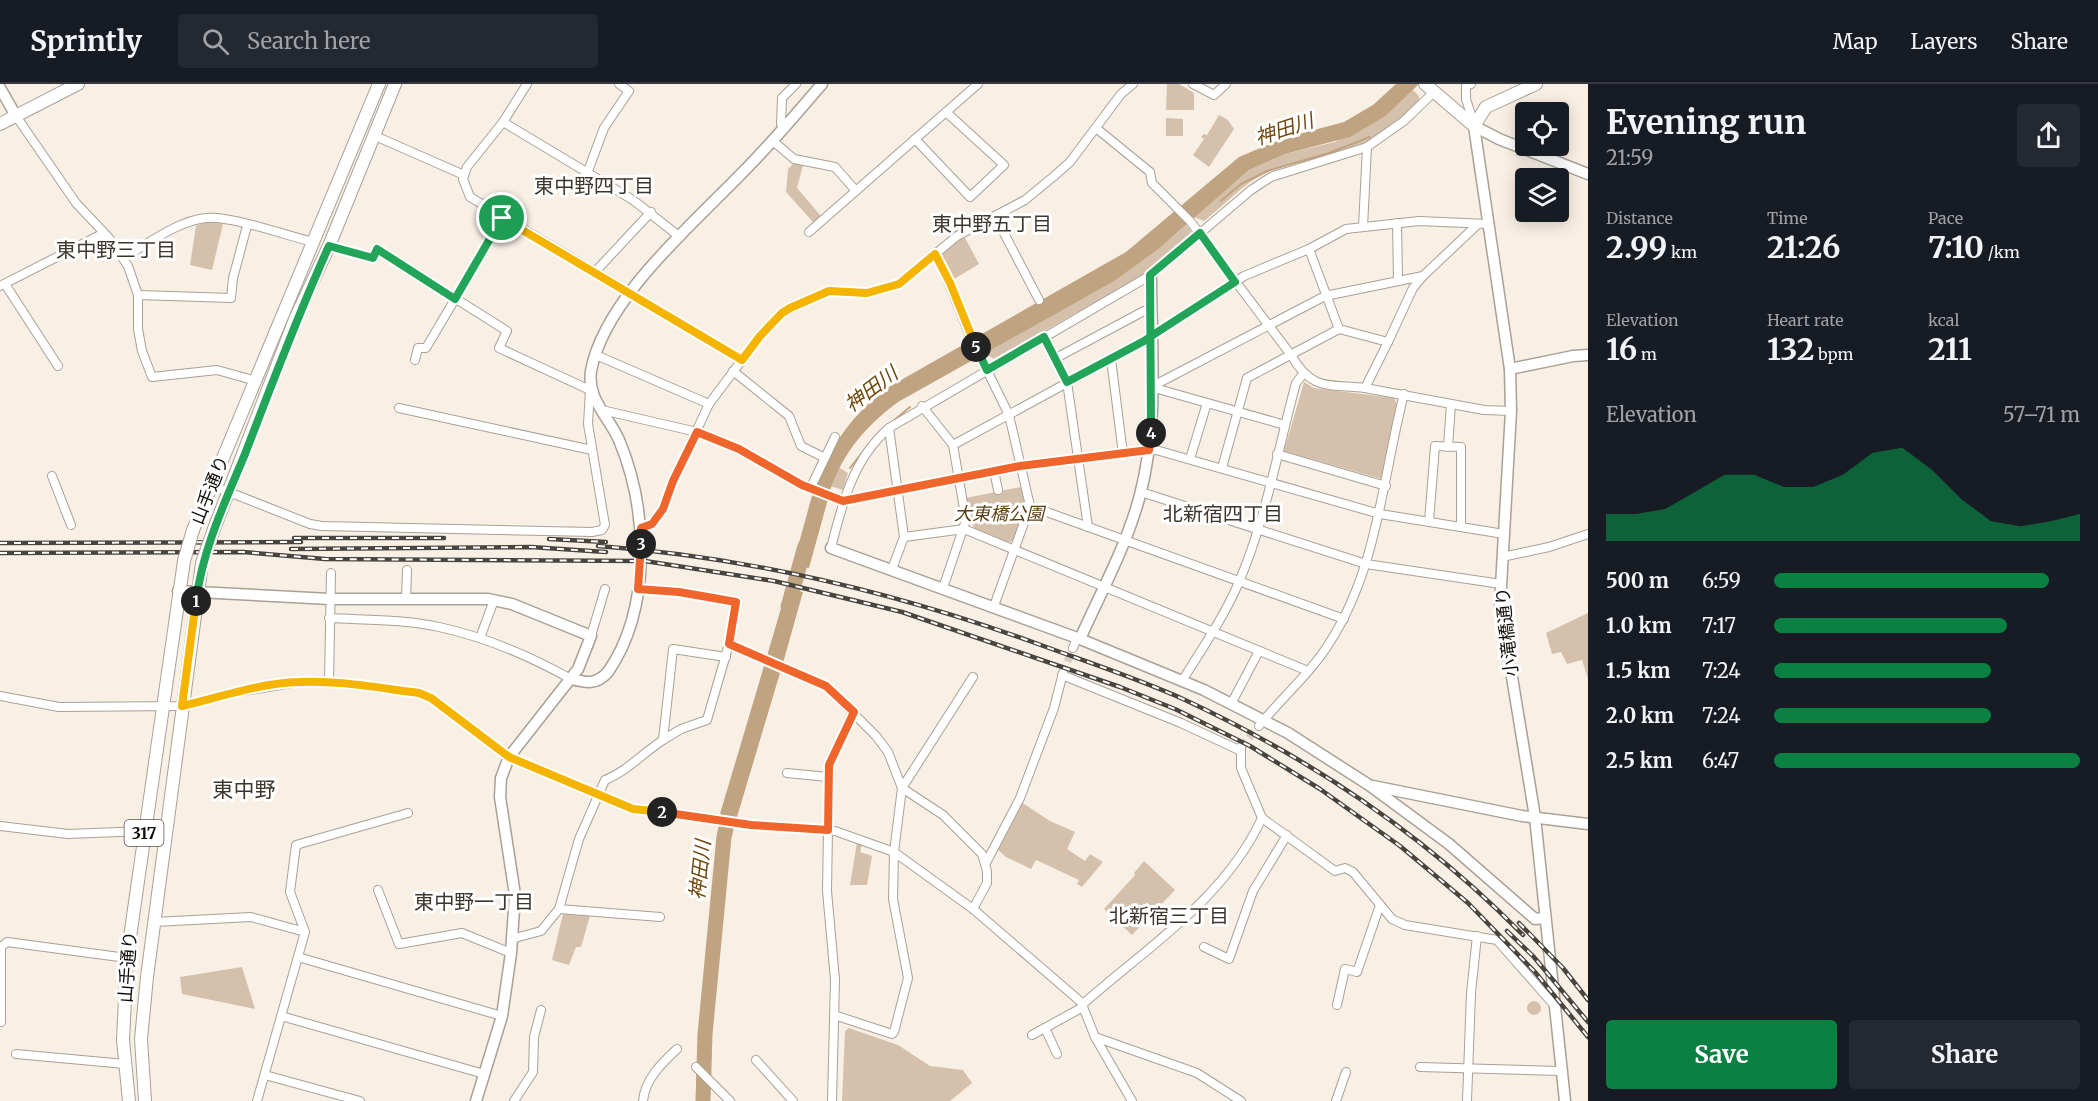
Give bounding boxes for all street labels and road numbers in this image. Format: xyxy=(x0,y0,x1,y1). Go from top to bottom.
street label: 山手通り xyxy=(185,452,234,527)
street label: 小滝橋通り xyxy=(1490,586,1523,678)
road number: 317 xyxy=(124,820,164,846)
street label: 山手通り xyxy=(114,930,141,1004)

